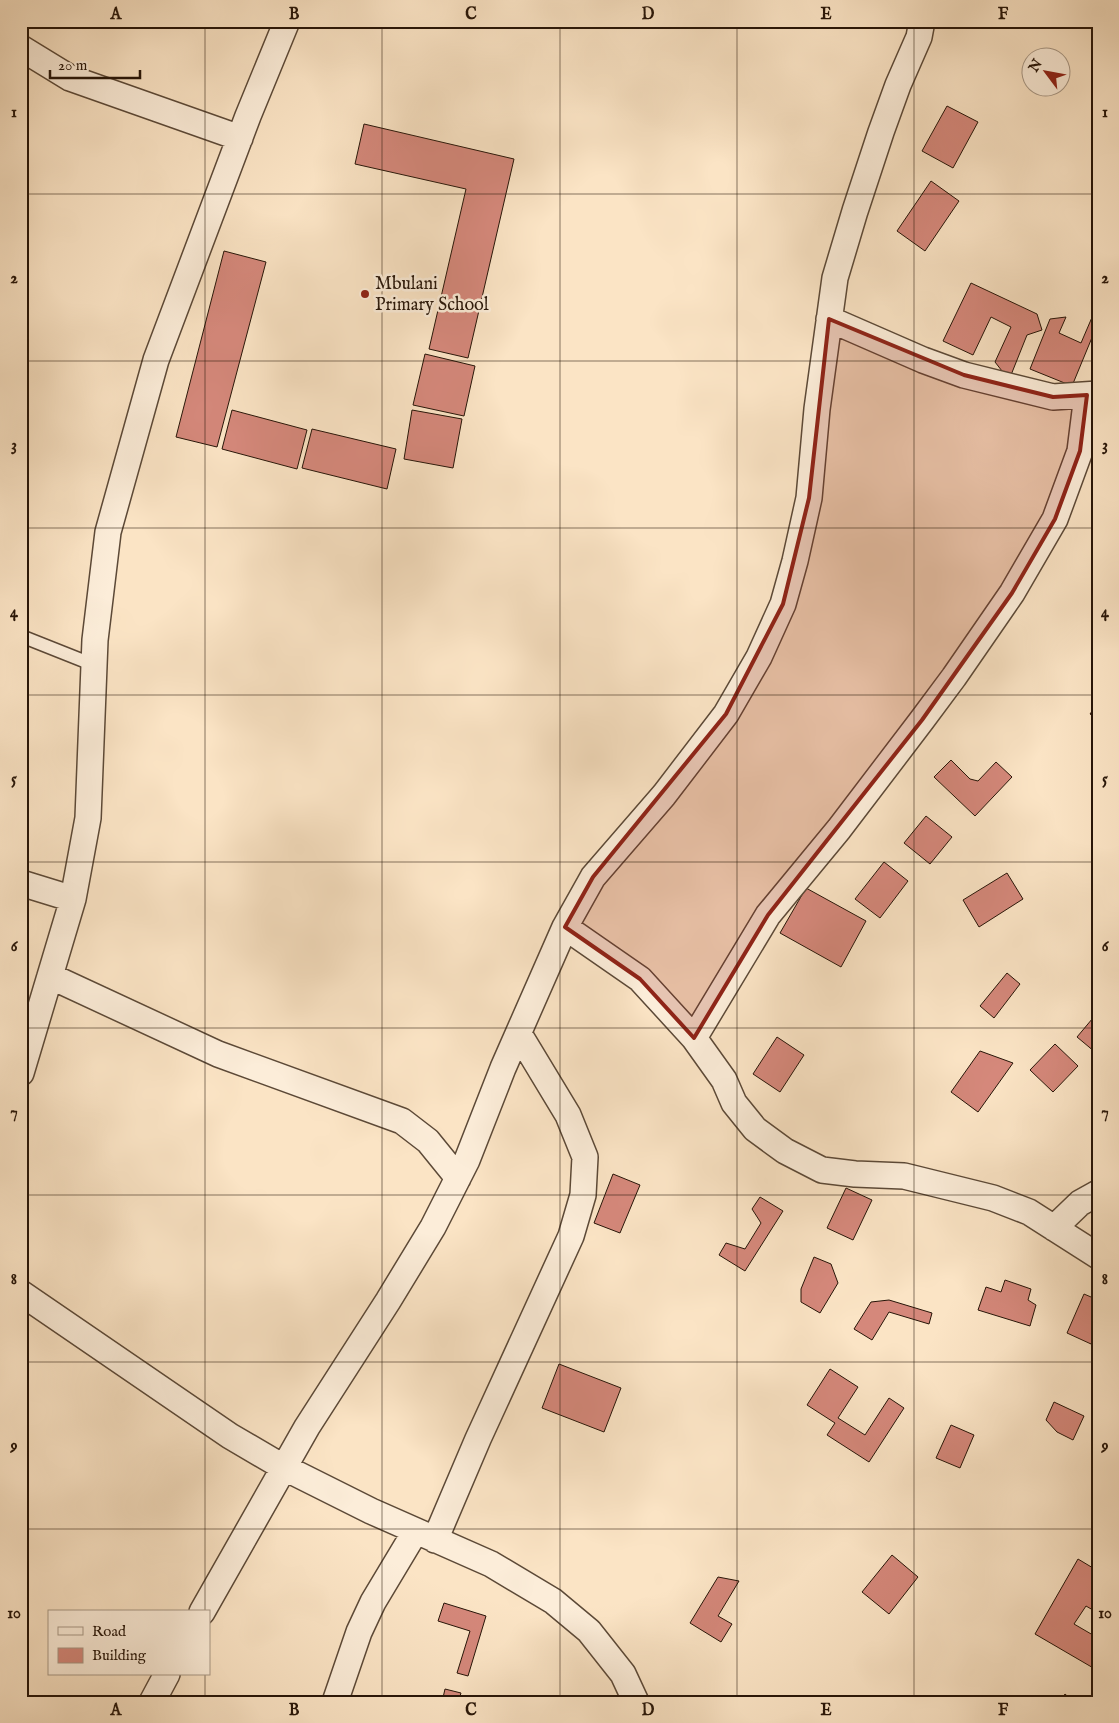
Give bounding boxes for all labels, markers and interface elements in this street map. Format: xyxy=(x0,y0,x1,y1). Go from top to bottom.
text: A xyxy=(110,5,123,25)
text: B xyxy=(289,5,300,25)
text: C xyxy=(465,5,477,25)
text: D xyxy=(642,5,655,25)
text: E xyxy=(820,5,832,25)
text: F xyxy=(998,5,1009,25)
scale bar xyxy=(50,48,140,80)
north arrow xyxy=(1022,48,1072,98)
text: 20 m xyxy=(58,56,88,75)
text: N xyxy=(1024,56,1047,76)
text: 1 xyxy=(11,103,17,123)
text: 1 xyxy=(1102,103,1108,123)
text: 2 xyxy=(10,269,18,289)
text: 2 xyxy=(1101,269,1109,289)
place label: Mbulani Primary School xyxy=(375,273,489,317)
marker: Mbulani Primary School xyxy=(359,288,371,300)
text: 3 xyxy=(11,436,17,456)
text: 3 xyxy=(1102,436,1108,456)
text: 4 xyxy=(10,603,19,623)
text: 4 xyxy=(1101,603,1110,623)
text: 5 xyxy=(11,770,17,790)
text: 5 xyxy=(1102,770,1108,790)
text: 6 xyxy=(11,937,19,957)
text: 6 xyxy=(1102,937,1110,957)
text: 7 xyxy=(10,1103,18,1123)
text: 7 xyxy=(1101,1103,1109,1123)
text: 8 xyxy=(11,1270,17,1290)
text: 8 xyxy=(1102,1270,1108,1290)
text: 9 xyxy=(10,1437,18,1457)
text: 9 xyxy=(1101,1437,1109,1457)
text: 10 xyxy=(7,1604,21,1624)
text: 10 xyxy=(1098,1604,1112,1624)
legend xyxy=(48,1610,210,1676)
text: Road xyxy=(92,1622,127,1641)
text: Building xyxy=(92,1646,147,1665)
text: A xyxy=(110,1701,123,1721)
text: B xyxy=(289,1701,300,1721)
text: C xyxy=(465,1701,477,1721)
text: D xyxy=(642,1701,655,1721)
text: E xyxy=(820,1701,832,1721)
text: F xyxy=(998,1701,1009,1721)

